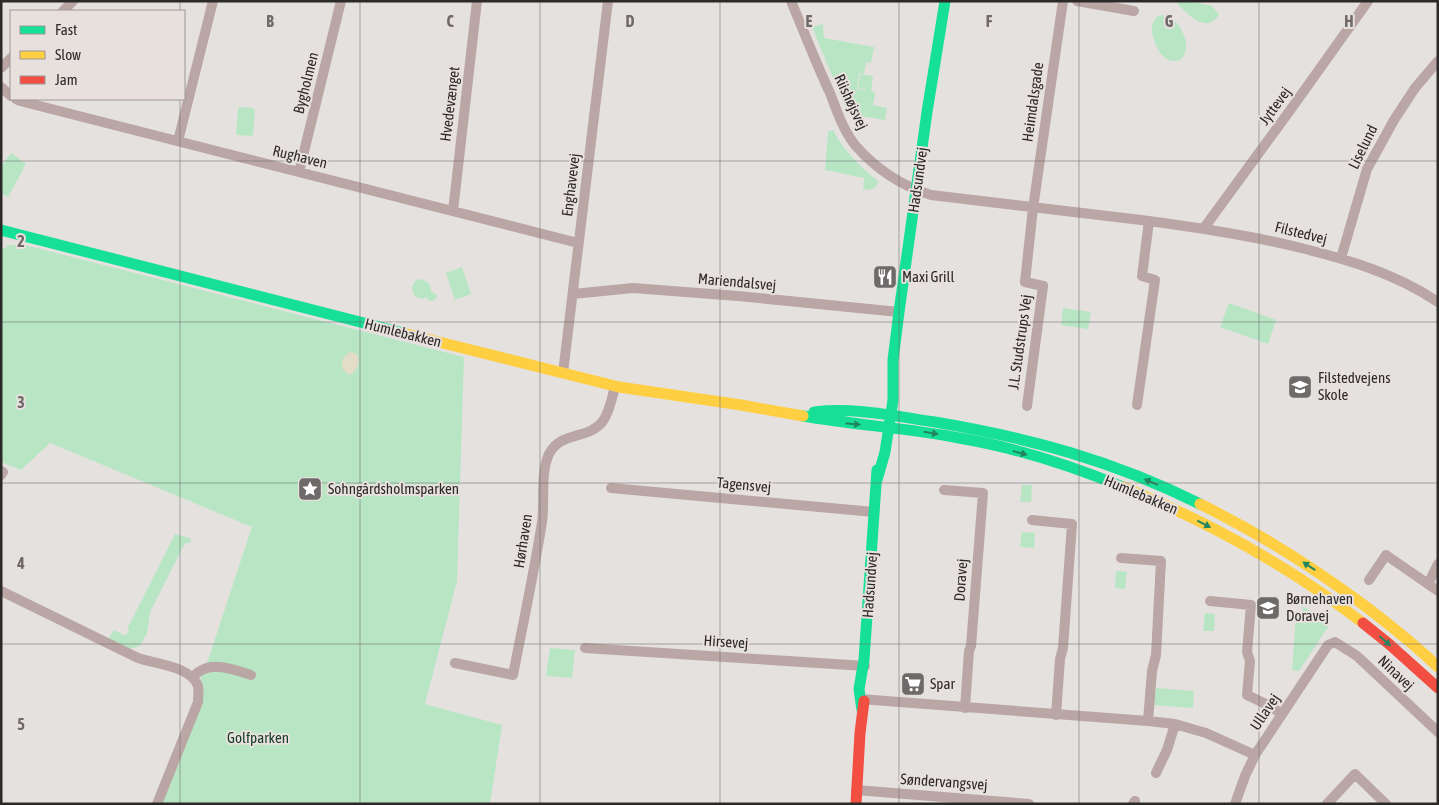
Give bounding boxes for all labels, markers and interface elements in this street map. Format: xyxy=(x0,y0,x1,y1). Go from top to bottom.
legend xyxy=(10,10,185,100)
text: B xyxy=(266,12,274,30)
text: C xyxy=(446,12,454,30)
text: D xyxy=(626,12,635,30)
text: E xyxy=(806,12,813,30)
text: F xyxy=(986,12,993,30)
text: G xyxy=(1165,12,1174,30)
text: H xyxy=(1344,12,1354,30)
text: Fast xyxy=(55,21,77,38)
text: Slow xyxy=(55,46,81,63)
street label: Bygholmen xyxy=(290,50,321,115)
street label: Heimdalsgade xyxy=(1019,61,1047,143)
street label: Hvedevænget xyxy=(436,65,463,142)
text: Jam xyxy=(55,71,78,88)
street label: Riishøjsvej xyxy=(831,71,872,132)
street label: Jyttevej xyxy=(1255,84,1294,128)
street label: Liselund xyxy=(1345,122,1380,172)
street label: Rughaven xyxy=(271,142,329,171)
street label: Hadsundvej xyxy=(904,146,931,214)
street label: Enghavevej xyxy=(558,152,583,217)
street label: Filstedvej xyxy=(1273,218,1329,247)
text: 2 xyxy=(17,232,25,250)
restaurant icon: Maxi Grill xyxy=(872,264,898,290)
place label: Maxi Grill xyxy=(902,268,954,285)
street label: Mariendalsvej xyxy=(697,270,777,293)
street label: J.L. Studstrups Vej xyxy=(1004,293,1035,390)
street label: Humlebakken xyxy=(363,315,443,350)
place label: Filstedvejens Skole xyxy=(1318,369,1390,403)
school or university icon: Filstedvejens Skole xyxy=(1287,374,1313,400)
text: 3 xyxy=(17,393,25,411)
one-way arrow xyxy=(845,420,861,428)
one-way arrow xyxy=(923,430,939,438)
one-way arrow xyxy=(1013,449,1028,457)
street label: Humlebakken xyxy=(1102,471,1181,518)
street label: Tagensvej xyxy=(716,474,772,495)
place icon: Sohngårdsholmsparken xyxy=(297,476,323,502)
one-way arrow xyxy=(1144,477,1158,485)
place label: Sohngårdsholmsparken xyxy=(328,480,459,497)
street label: Hørhaven xyxy=(510,513,535,569)
one-way arrow xyxy=(1197,520,1212,528)
street label: Hadsundvej xyxy=(859,551,880,618)
text: 4 xyxy=(16,554,25,572)
street label: Doravej xyxy=(951,558,970,602)
one-way arrow xyxy=(1303,562,1316,571)
place label: Børnehaven Doravej xyxy=(1286,590,1353,624)
school or university icon: Børnehaven Doravej xyxy=(1255,595,1281,621)
street label: Hirsevej xyxy=(703,631,749,652)
one-way arrow xyxy=(1378,635,1390,647)
street label: Ninavej xyxy=(1375,652,1418,693)
supermarket icon: Spar xyxy=(900,671,926,697)
place label: Spar xyxy=(930,675,955,692)
street label: Ullavej xyxy=(1246,690,1283,733)
text: 5 xyxy=(17,715,25,733)
park label: Golfparken xyxy=(227,729,289,746)
street label: Søndervangsvej xyxy=(900,770,988,793)

